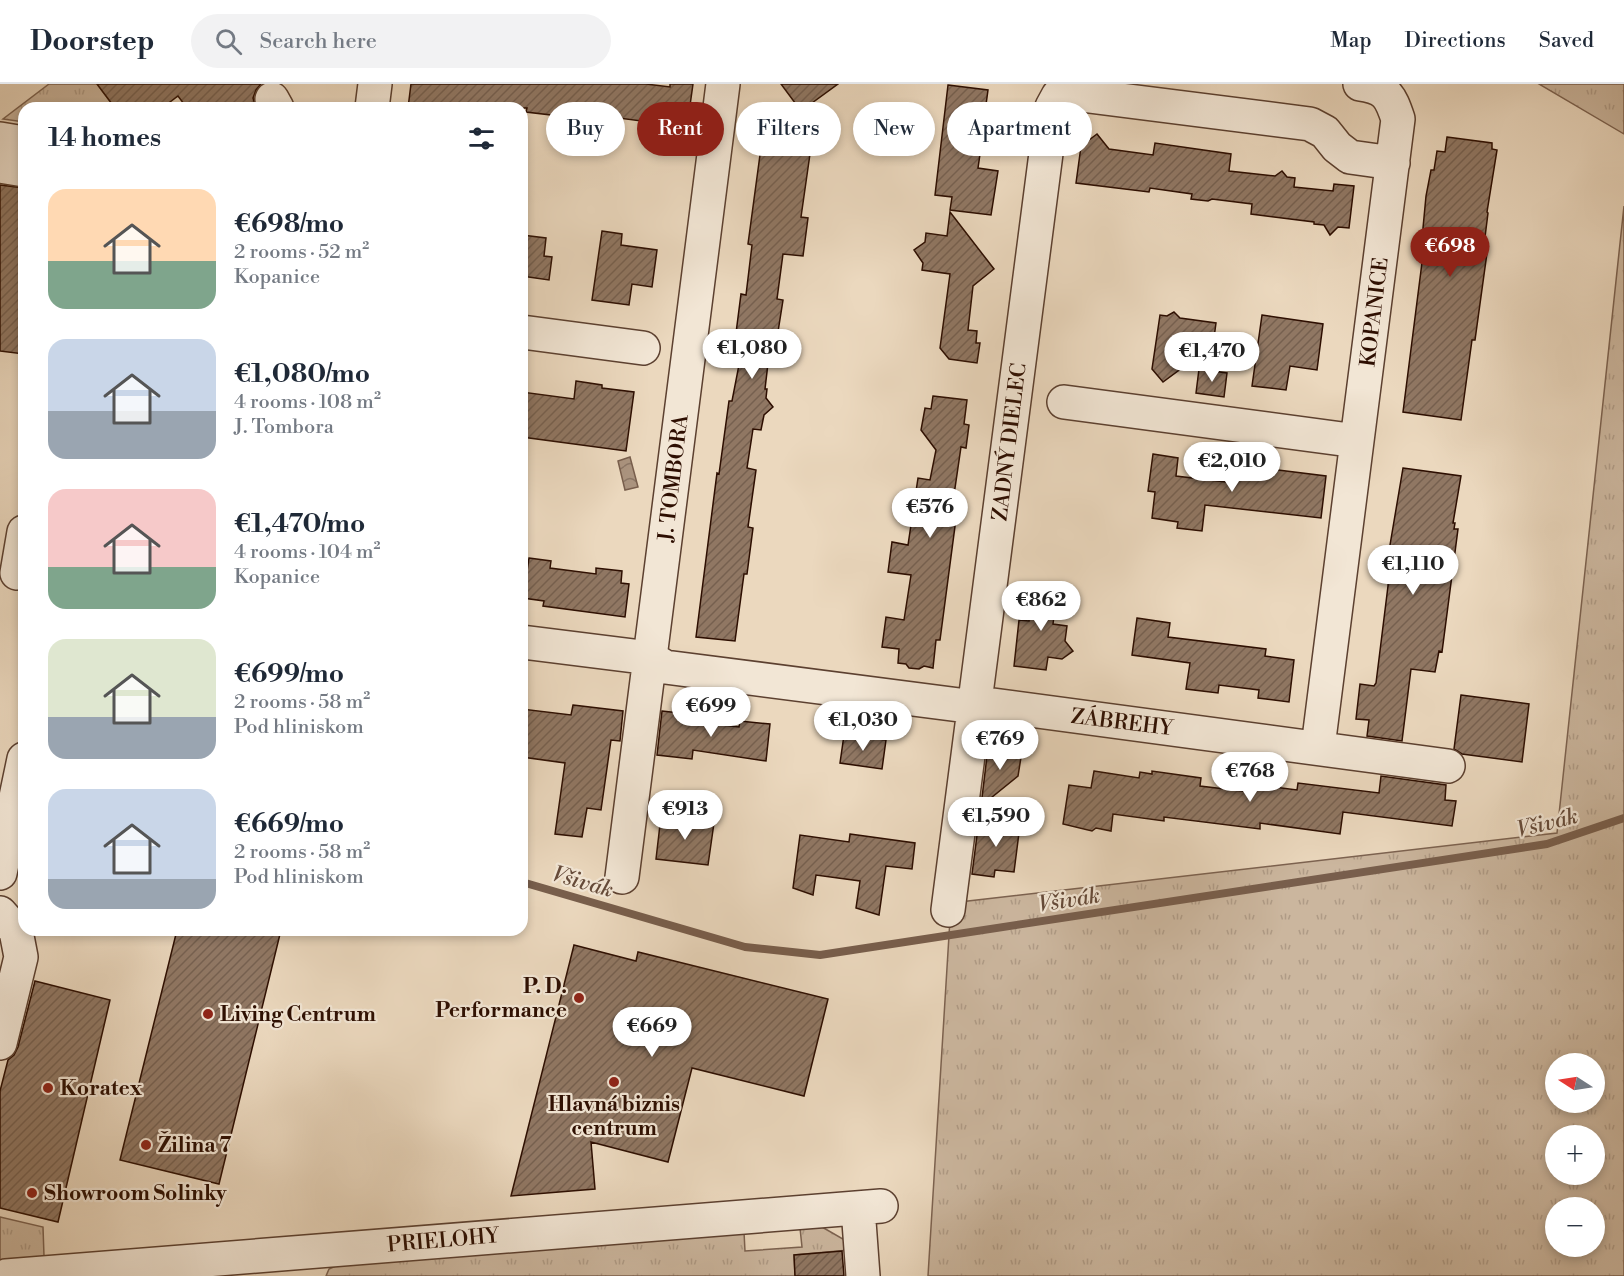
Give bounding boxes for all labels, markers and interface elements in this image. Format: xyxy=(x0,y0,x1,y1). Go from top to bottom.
search box xyxy=(191,14,611,68)
text: Doorstep xyxy=(30,24,155,59)
icon: search xyxy=(212,25,245,58)
text: Search here xyxy=(260,28,377,55)
text: Map xyxy=(1330,28,1372,54)
text: Directions xyxy=(1405,28,1506,54)
text: Saved xyxy=(1539,28,1594,54)
chip: Buy xyxy=(546,102,625,156)
chip: Rent xyxy=(637,102,724,156)
chip: Filters xyxy=(736,102,841,156)
chip: New xyxy=(853,102,935,156)
chip: Apartment xyxy=(947,102,1092,156)
text: 14 homes xyxy=(48,122,161,154)
icon: filters xyxy=(465,122,498,155)
text: €698/mo xyxy=(234,208,344,240)
icon: home xyxy=(96,213,168,285)
pin: €698 xyxy=(1414,227,1486,278)
text: €698 xyxy=(1425,234,1475,259)
text: 2 rooms · 52 m² xyxy=(234,240,369,265)
street label: KOPANICE xyxy=(1355,256,1395,368)
text: Kopanice xyxy=(234,265,320,290)
pin: €1,080 xyxy=(703,329,801,380)
pin: €1,470 xyxy=(1163,332,1261,383)
text: €1,080 xyxy=(717,336,787,361)
text: €1,470 xyxy=(1178,339,1246,364)
text: €1,080/mo xyxy=(234,358,370,390)
street label: ZADNÝ DIELEC xyxy=(985,361,1033,523)
icon: home xyxy=(96,363,168,435)
text: 4 rooms · 108 m² xyxy=(234,390,381,415)
street label: J. TOMBORA xyxy=(653,413,695,544)
text: J. Tombora xyxy=(234,415,334,440)
pin: €2,010 xyxy=(1183,442,1281,493)
text: €2,010 xyxy=(1197,449,1267,474)
pin: €576 xyxy=(894,488,966,539)
text: €576 xyxy=(906,495,954,520)
text: €1,470/mo xyxy=(234,508,365,540)
icon: home xyxy=(96,513,168,585)
text: 4 rooms · 104 m² xyxy=(234,540,381,565)
pin: €1,110 xyxy=(1364,545,1462,596)
text: €1,110 xyxy=(1382,552,1445,577)
text: Kopanice xyxy=(234,565,320,590)
pin: €862 xyxy=(1005,581,1077,632)
text: €862 xyxy=(1016,588,1066,613)
text: €699/mo xyxy=(234,658,344,690)
icon: home xyxy=(96,663,168,735)
pin: €699 xyxy=(675,687,747,738)
text: 2 rooms · 58 m² xyxy=(234,690,370,715)
text: €699 xyxy=(686,694,736,719)
pin: €1,030 xyxy=(814,701,912,752)
street label: ZÁBREHY xyxy=(1069,702,1176,742)
text: €1,030 xyxy=(828,708,898,733)
text: Pod hliniskom xyxy=(234,715,364,740)
pin: €769 xyxy=(964,720,1036,771)
text: €769 xyxy=(975,727,1025,752)
pin: €768 xyxy=(1214,752,1286,803)
text: €768 xyxy=(1225,759,1275,784)
pin: €913 xyxy=(649,790,721,841)
text: €913 xyxy=(662,797,708,822)
pin: €1,590 xyxy=(947,797,1045,848)
water label: Všivák xyxy=(1514,803,1581,844)
text: €1,590 xyxy=(962,804,1030,829)
text: €669/mo xyxy=(234,808,344,840)
icon: home xyxy=(96,813,168,885)
text: 2 rooms · 58 m² xyxy=(234,840,370,865)
water label: Všivák xyxy=(549,861,616,904)
text: Pod hliniskom xyxy=(234,865,364,890)
water label: Všivák xyxy=(1036,882,1102,919)
place label: P. D. Performance xyxy=(435,974,567,1024)
marker: P. D. Performance xyxy=(572,991,586,1005)
place label: Living Centrum xyxy=(220,1002,376,1028)
marker: Living Centrum xyxy=(201,1007,215,1021)
pin: €669 xyxy=(616,1007,688,1058)
text: €669 xyxy=(627,1014,677,1039)
north arrow xyxy=(1545,1053,1605,1113)
map controls xyxy=(1545,1053,1605,1257)
marker: Hlavná biznis centrum xyxy=(607,1075,621,1089)
place label: Koratex xyxy=(60,1076,143,1102)
marker: Koratex xyxy=(41,1081,55,1095)
place label: Hlavná biznis centrum xyxy=(548,1092,680,1142)
button: + xyxy=(1545,1125,1605,1185)
place label: Žilina 7 xyxy=(158,1131,232,1159)
marker: Žilina 7 xyxy=(139,1138,153,1152)
place label: Showroom Solinky xyxy=(44,1181,227,1207)
marker: Showroom Solinky xyxy=(25,1186,39,1200)
button: − xyxy=(1545,1197,1605,1257)
street label: PRIELOHY xyxy=(386,1223,501,1259)

